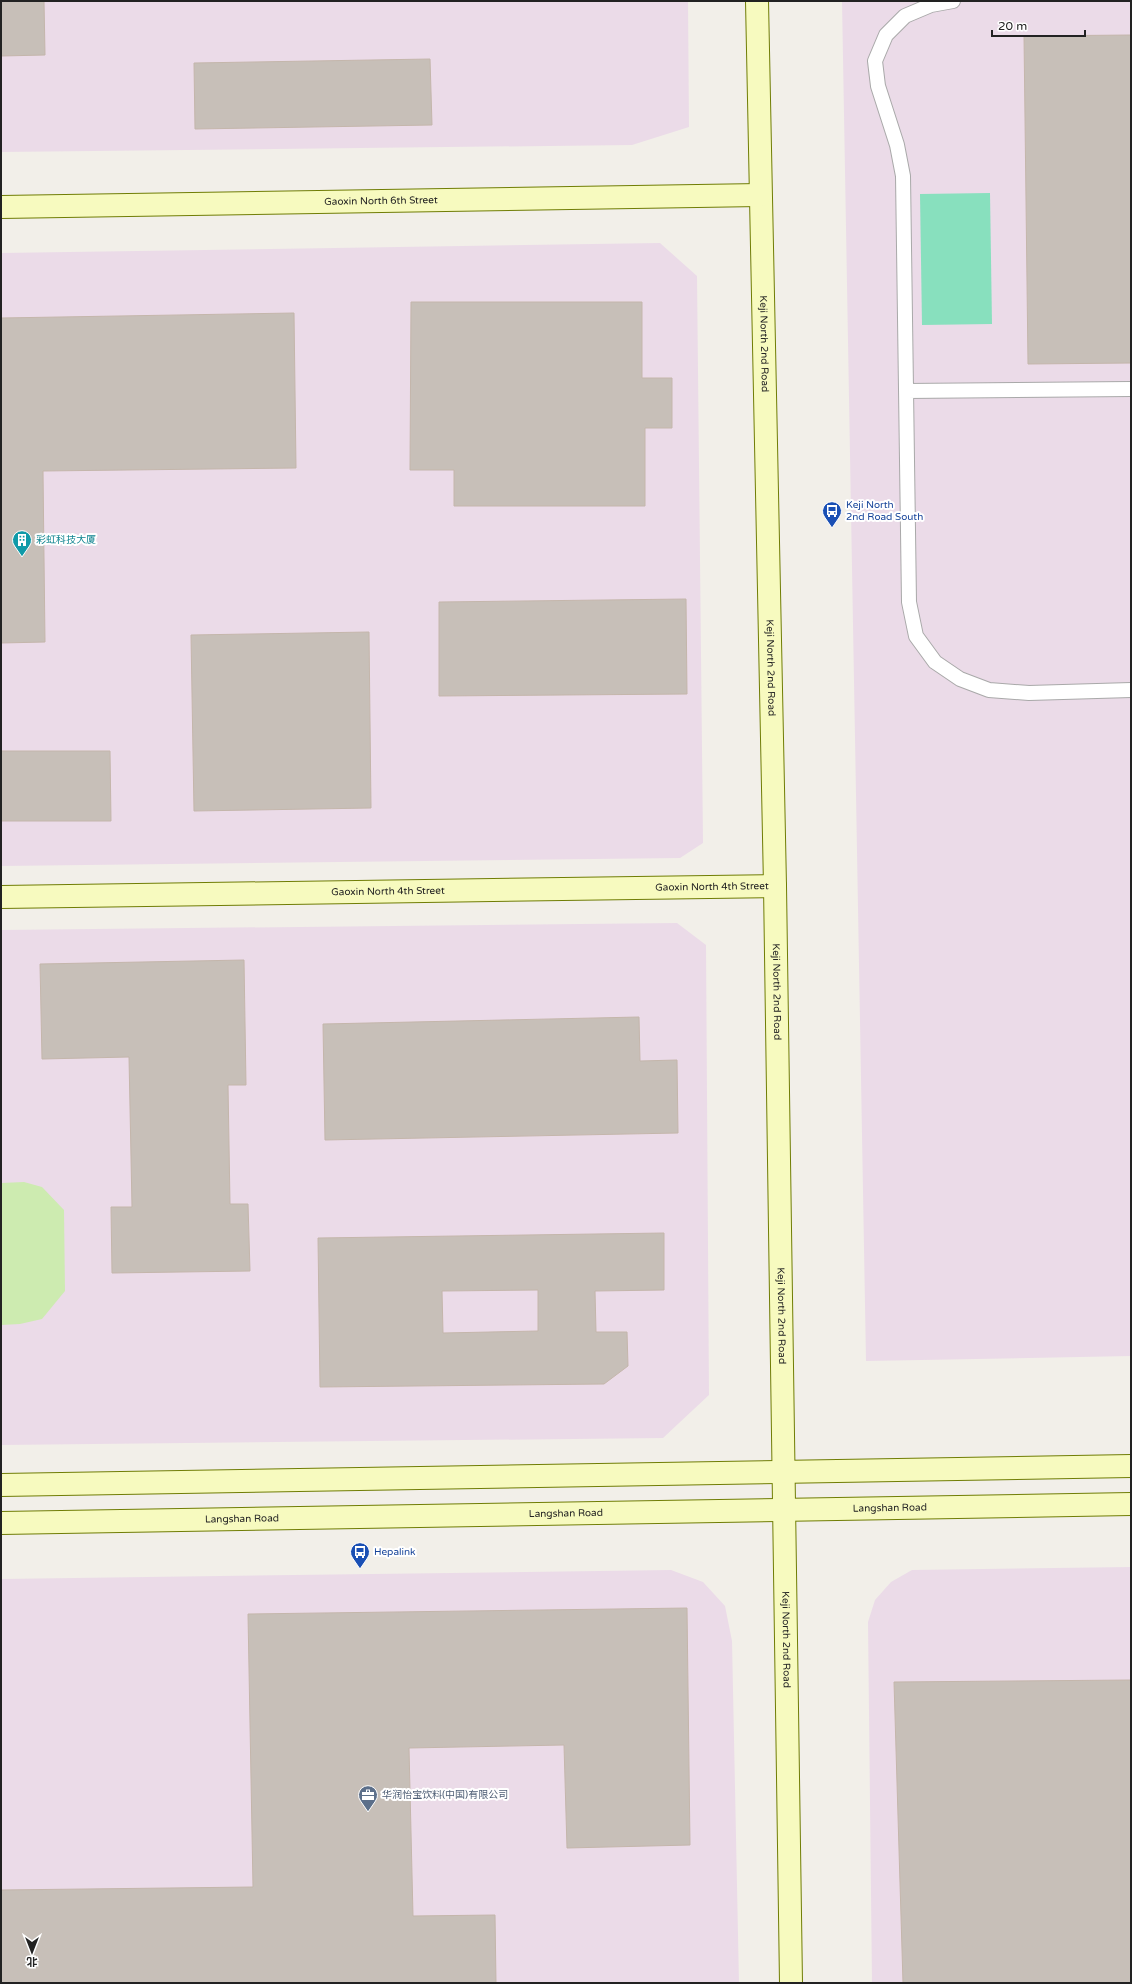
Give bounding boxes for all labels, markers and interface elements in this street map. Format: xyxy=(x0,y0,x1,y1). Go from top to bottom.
scale bar xyxy=(992,12,1085,38)
text: 20 m xyxy=(998,19,1027,33)
street label: Gaoxin North 6th Street xyxy=(324,194,438,208)
street label: Keji North 2nd Road xyxy=(757,295,771,392)
place label: Keji North 2nd Road South xyxy=(846,499,923,523)
bus stop icon: Keji North 2nd Road South xyxy=(821,500,843,528)
building icon: 彩虹科技大厦 xyxy=(11,529,33,557)
place label: 彩虹科技大厦 xyxy=(36,534,96,546)
street label: Keji North 2nd Road xyxy=(764,619,778,716)
street label: Gaoxin North 4th Street xyxy=(655,880,769,894)
street label: Gaoxin North 4th Street xyxy=(331,885,445,898)
street label: Keji North 2nd Road xyxy=(770,943,783,1040)
street label: Keji North 2nd Road xyxy=(775,1267,788,1364)
street label: Langshan Road xyxy=(853,1501,927,1515)
street label: Langshan Road xyxy=(529,1507,603,1520)
street label: Langshan Road xyxy=(205,1512,279,1526)
bus stop icon: Hepalink xyxy=(349,1541,371,1569)
place label: Hepalink xyxy=(374,1546,416,1558)
street label: Keji North 2nd Road xyxy=(779,1591,793,1688)
office icon: 华润怡宝饮料(中国)有限公司 xyxy=(357,1784,379,1812)
place label: 华润怡宝饮料(中国)有限公司 xyxy=(382,1789,508,1801)
north arrow xyxy=(12,1932,52,1972)
text: 北 xyxy=(27,1955,38,1968)

